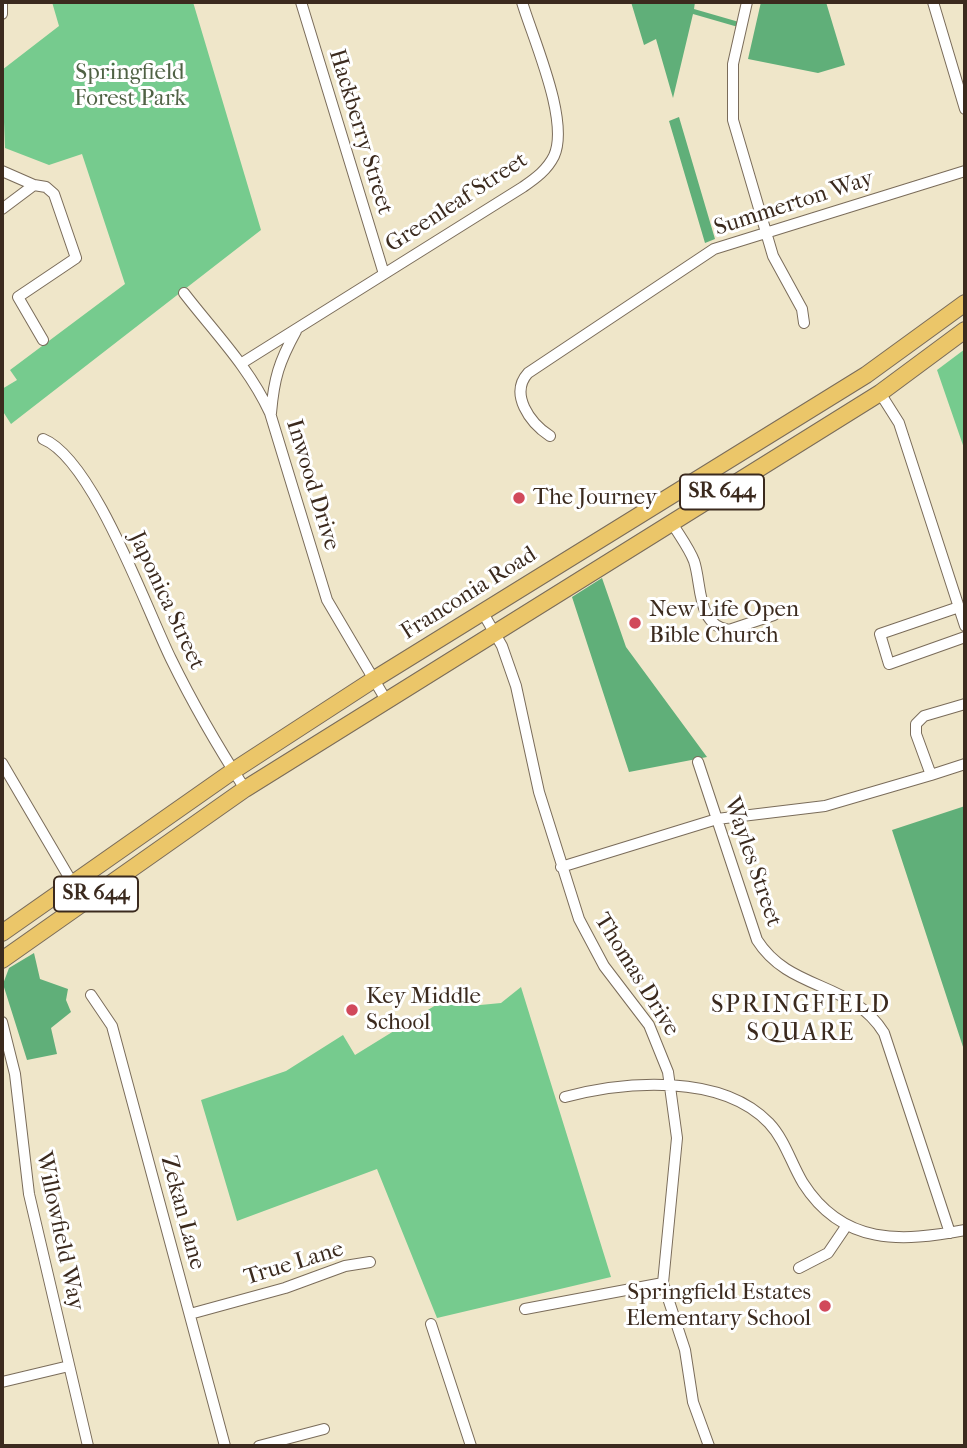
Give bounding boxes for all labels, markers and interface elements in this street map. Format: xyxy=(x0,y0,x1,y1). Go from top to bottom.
street label: Hackberry Street xyxy=(322,46,398,218)
park label: Springfield Forest Park xyxy=(74,59,186,113)
street label: Greenleaf Street xyxy=(381,147,533,259)
street label: Summerton Way xyxy=(711,165,877,243)
street label: Inwood Drive xyxy=(279,416,345,554)
road number: SR 644 xyxy=(680,475,764,510)
place label: The Journey xyxy=(533,484,657,512)
marker: The Journey xyxy=(511,490,527,506)
street label: Japonica Street xyxy=(122,528,210,674)
street label: Franconia Road xyxy=(396,541,542,647)
place label: New Life Open Bible Church xyxy=(649,596,799,650)
marker: New Life Open Bible Church xyxy=(627,615,643,631)
street label: Wayles Street xyxy=(717,794,787,930)
road number: SR 644 xyxy=(54,876,138,912)
street label: Thomas Drive xyxy=(587,908,685,1042)
place label: Key Middle School xyxy=(366,983,481,1037)
district label: SPRINGFIELD SQUARE xyxy=(712,992,890,1048)
marker: Key Middle School xyxy=(344,1002,360,1018)
street label: Willowfield Way xyxy=(29,1149,89,1313)
street label: Zekan Lane xyxy=(154,1153,210,1273)
street label: True Lane xyxy=(241,1236,347,1292)
place label: Springfield Estates Elementary School xyxy=(626,1279,811,1333)
marker: Springfield Estates Elementary School xyxy=(817,1298,833,1314)

